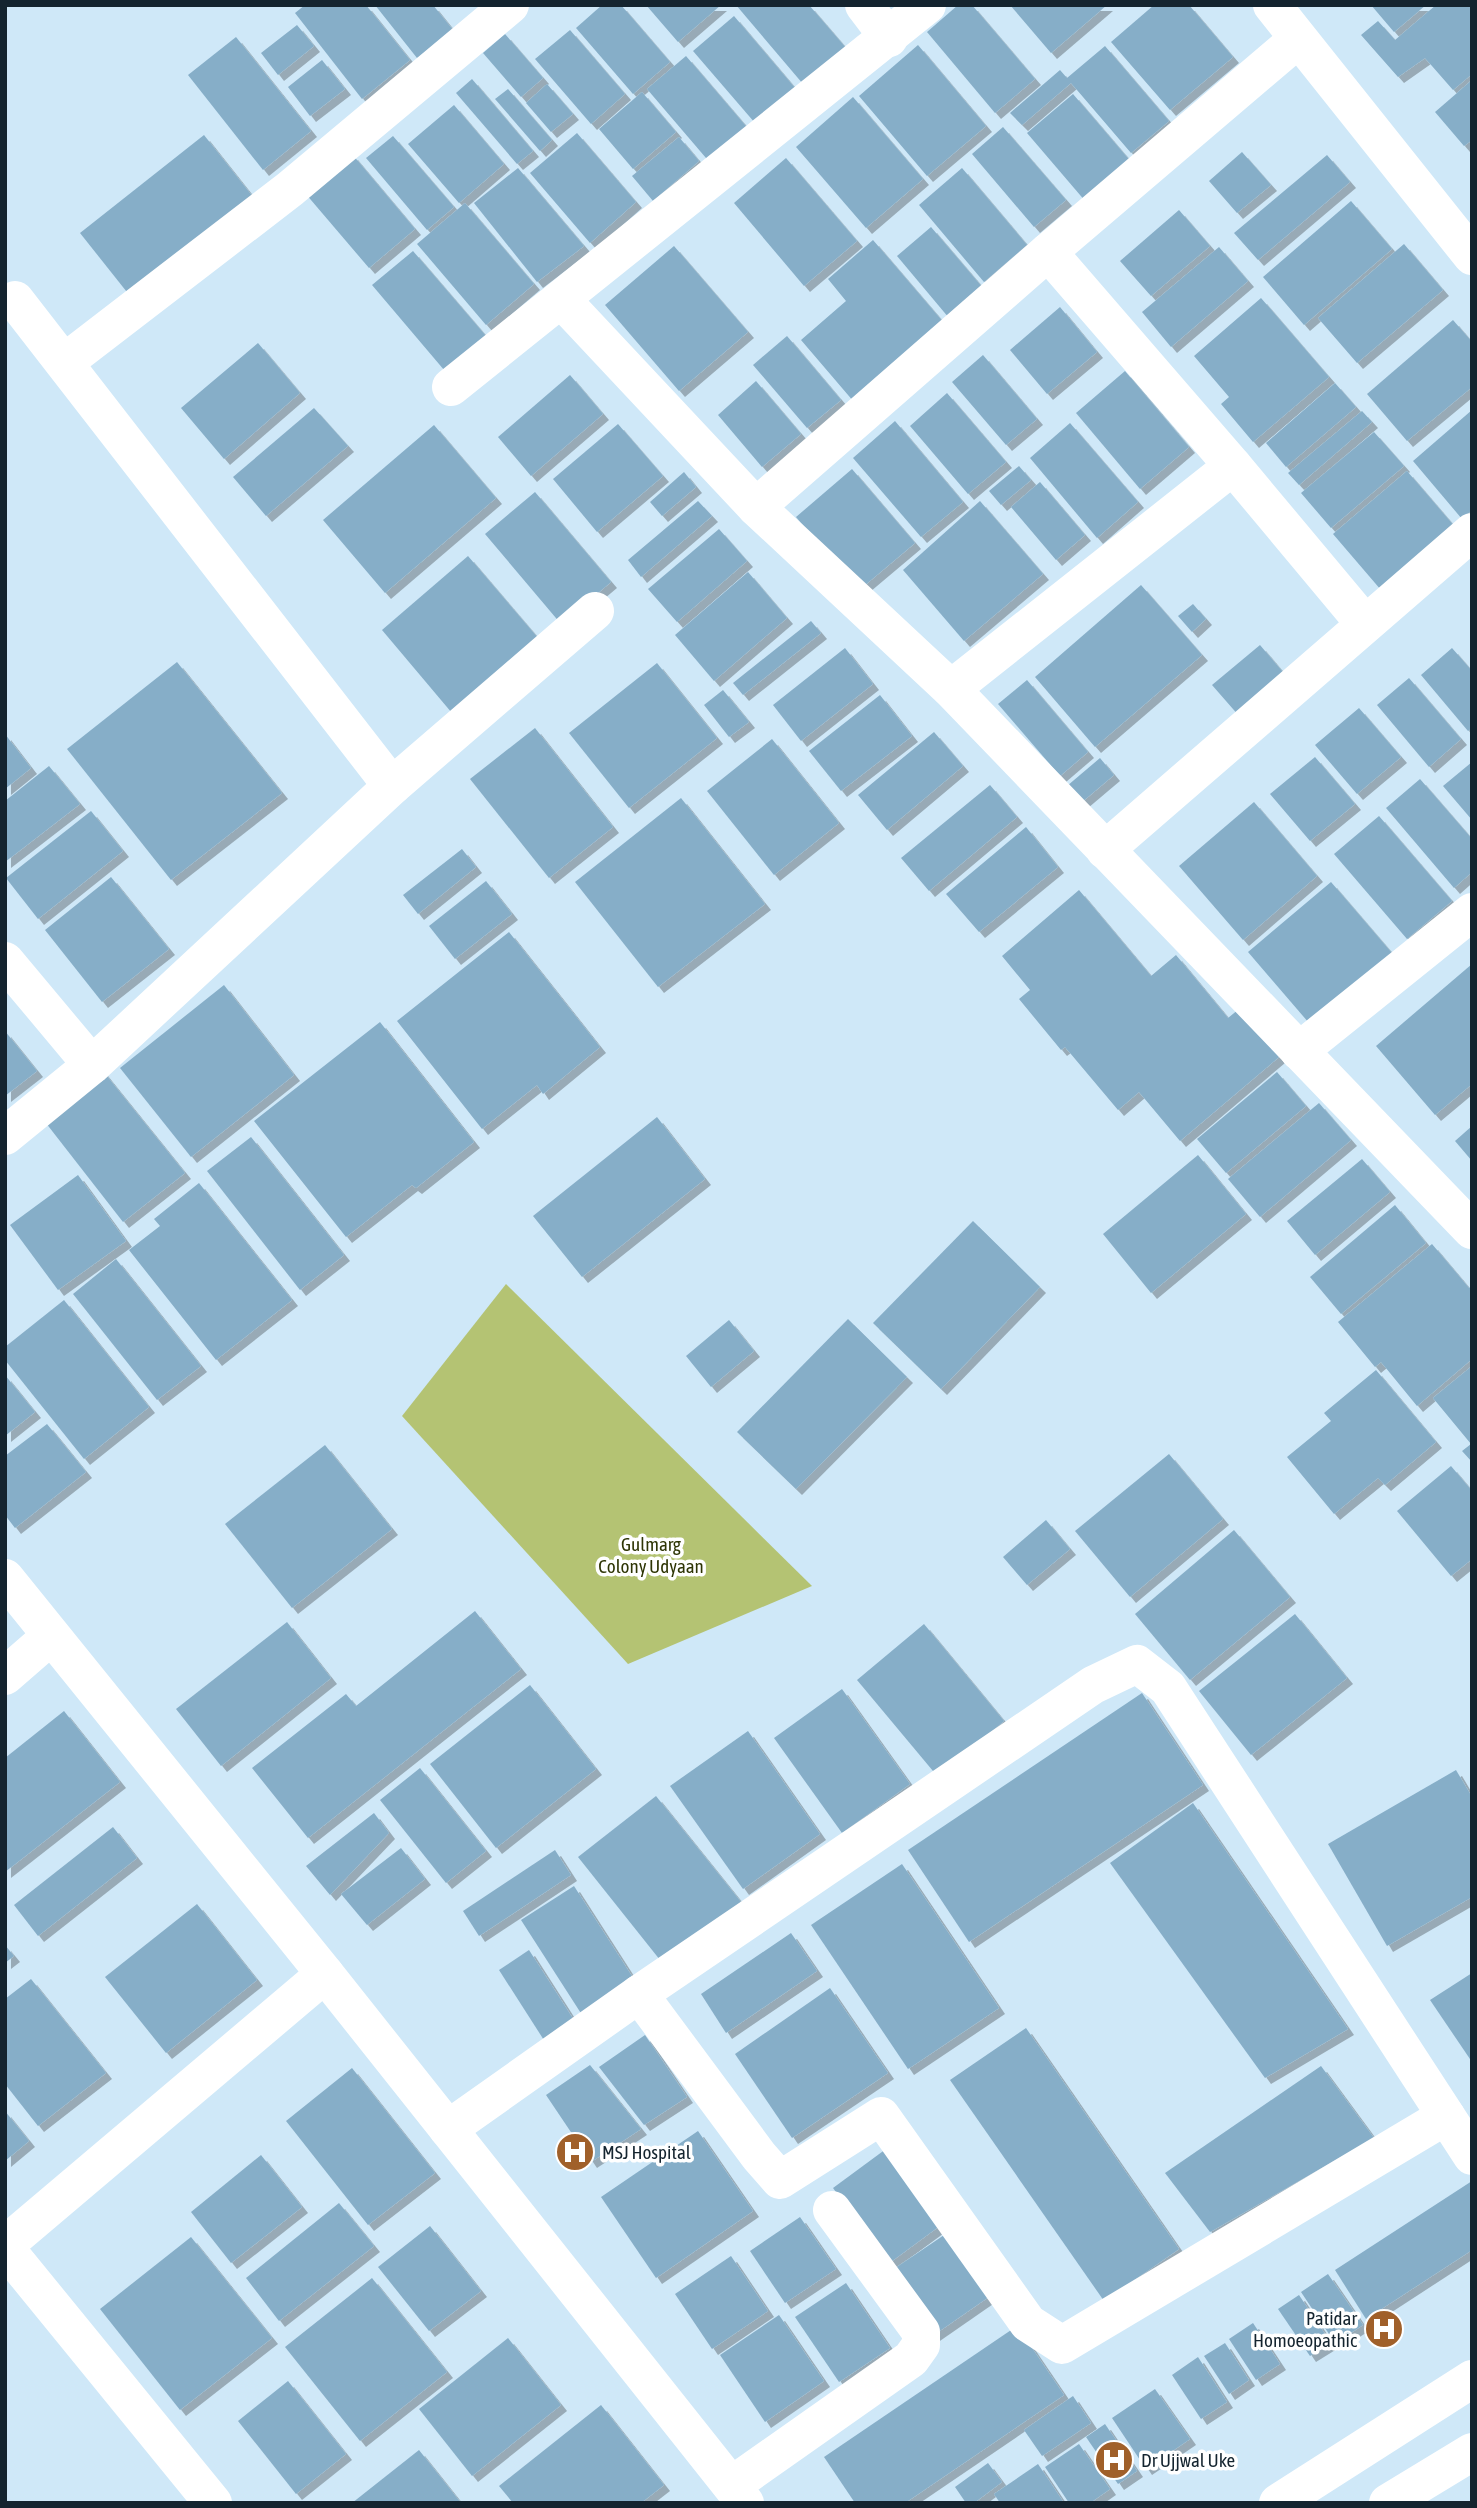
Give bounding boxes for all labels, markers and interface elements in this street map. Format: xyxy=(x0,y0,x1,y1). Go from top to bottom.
park label: Gulmarg Colony Udyaan xyxy=(598,1533,704,1577)
hospital icon: MSJ Hospital xyxy=(554,2131,596,2173)
place label: MSJ Hospital xyxy=(602,2141,691,2163)
place label: Patidar Homoeopathic xyxy=(1253,2307,1358,2351)
hospital icon: Patidar Homoeopathic xyxy=(1363,2308,1405,2350)
hospital icon: Dr Ujjwal Uke xyxy=(1093,2439,1135,2481)
place label: Dr Ujjwal Uke xyxy=(1141,2449,1235,2471)

